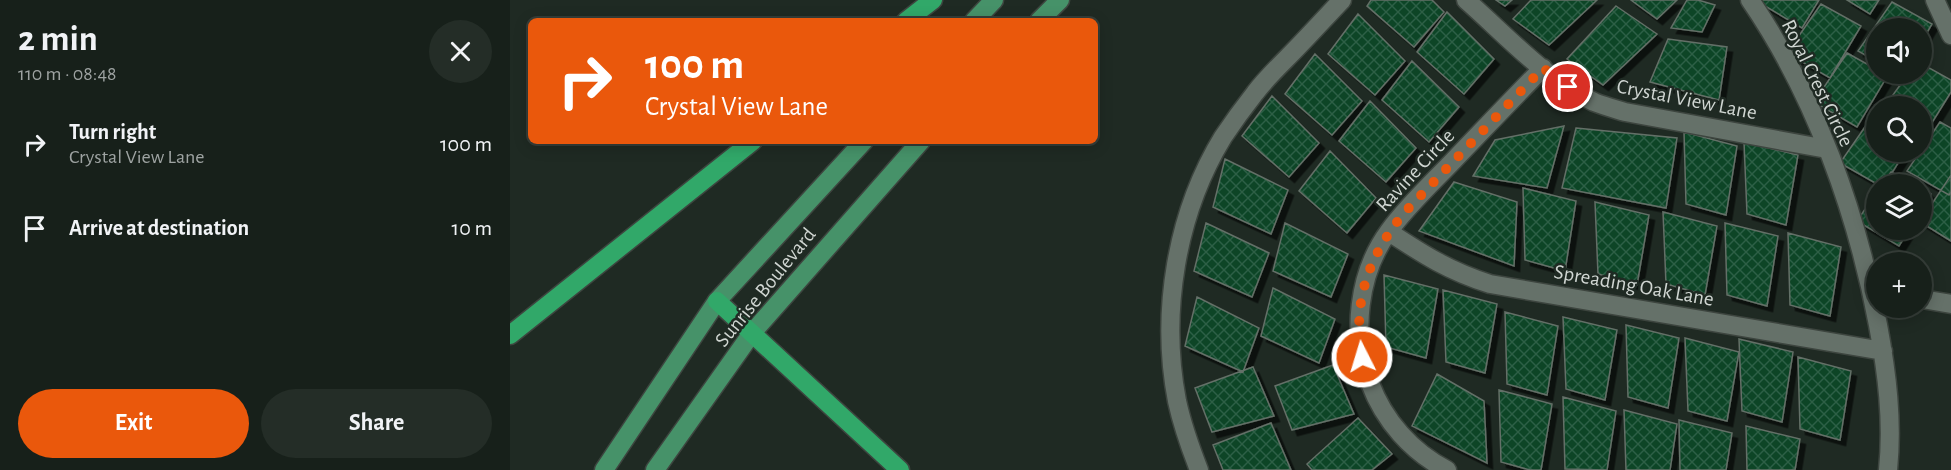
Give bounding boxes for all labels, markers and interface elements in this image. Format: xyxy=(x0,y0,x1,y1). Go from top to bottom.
street label: Royal Crest Circle xyxy=(1778,16,1857,150)
map controls xyxy=(1866,18,1932,318)
button: sound xyxy=(1866,18,1932,84)
button: close xyxy=(429,20,492,83)
text: 2 min xyxy=(18,21,98,57)
icon: right xyxy=(546,42,624,120)
text: 100 m xyxy=(645,44,744,86)
pin xyxy=(1542,61,1593,112)
text: 110 m · 08:48 xyxy=(18,64,117,84)
icon: arrive xyxy=(1551,70,1584,103)
street label: Crystal View Lane xyxy=(1615,76,1759,123)
text: Crystal View Lane xyxy=(645,93,828,120)
button: search xyxy=(1866,96,1932,162)
text: Turn right xyxy=(69,121,156,143)
street label: Ravine Circle xyxy=(1372,125,1459,216)
icon: right xyxy=(18,128,51,161)
text: 100 m xyxy=(440,133,492,155)
text: Crystal View Lane xyxy=(69,147,205,167)
button: layers xyxy=(1866,174,1932,240)
icon: arrive xyxy=(18,212,51,245)
text: Arrive at destination xyxy=(69,217,249,239)
text: 10 m xyxy=(452,217,492,239)
street label: Sunrise Boulevard xyxy=(711,224,820,351)
button: + xyxy=(1866,252,1932,318)
street label: Spreading Oak Lane xyxy=(1552,261,1715,310)
position arrow xyxy=(1330,325,1394,389)
button: Exit xyxy=(18,389,249,458)
button: Share xyxy=(261,389,492,458)

